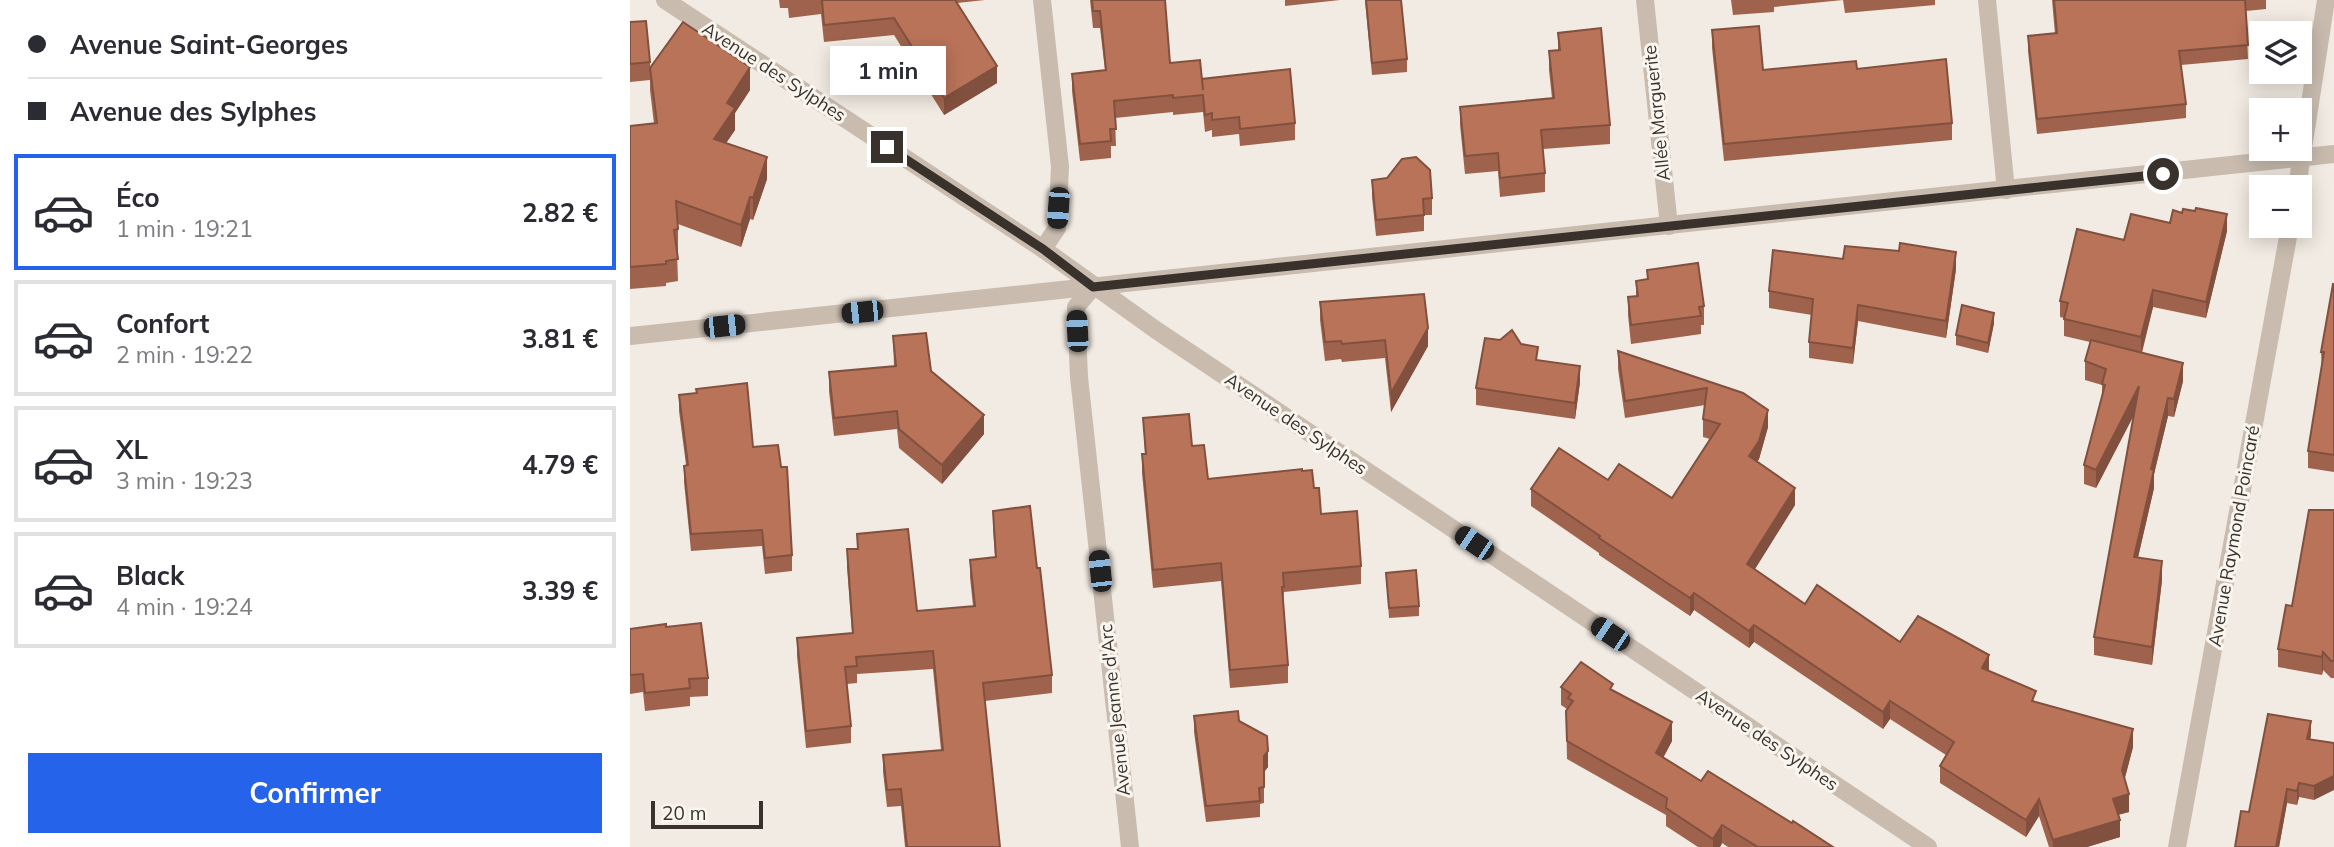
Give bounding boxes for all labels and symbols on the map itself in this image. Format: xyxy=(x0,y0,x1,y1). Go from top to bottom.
street label: Avenue des Sylphes xyxy=(698,17,850,127)
street label: Allée Marguerite xyxy=(1638,44,1675,182)
callout: 1 min xyxy=(829,46,945,94)
route end xyxy=(871,131,903,163)
route start xyxy=(2147,158,2179,190)
car xyxy=(1047,186,1070,230)
car xyxy=(841,299,884,325)
car xyxy=(1066,309,1089,353)
car xyxy=(703,313,746,339)
street label: Avenue des Sylphes xyxy=(1221,367,1372,480)
street label: Avenue Raymond Poincaré xyxy=(2203,423,2264,648)
car xyxy=(1451,523,1498,563)
car xyxy=(1088,549,1113,593)
car xyxy=(1587,614,1634,654)
street label: Avenue Jeanne d'Arc xyxy=(1094,623,1135,797)
street label: Avenue des Sylphes xyxy=(1692,683,1843,796)
scale bar xyxy=(651,798,763,830)

